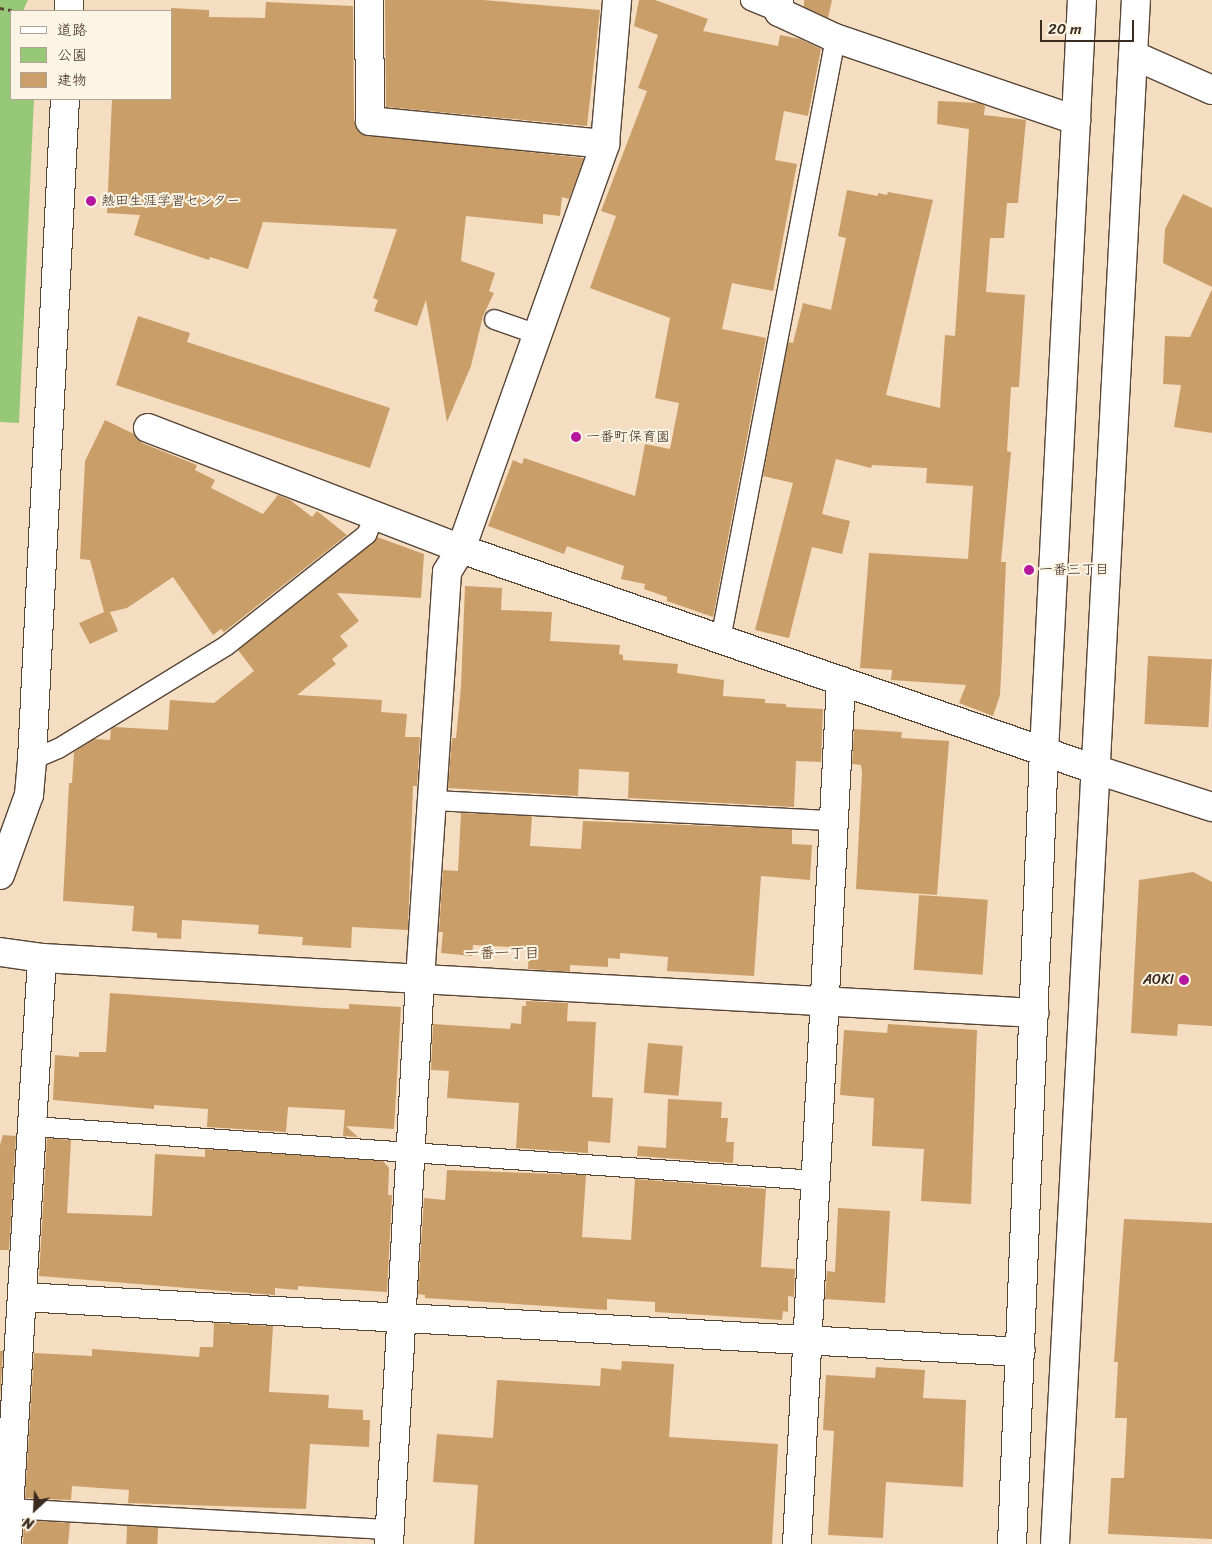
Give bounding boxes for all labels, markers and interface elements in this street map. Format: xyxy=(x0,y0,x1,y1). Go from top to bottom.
legend xyxy=(10,10,172,100)
scale bar xyxy=(1042,10,1136,42)
text: 20 m xyxy=(1048,16,1082,42)
text: 道路 xyxy=(57,17,87,43)
text: 公園 xyxy=(57,42,87,68)
text: 建物 xyxy=(57,67,87,93)
place label: 熱田生涯学習センター xyxy=(101,193,241,209)
marker: 熱田生涯学習センター xyxy=(85,195,97,207)
place label: 一番町保育園 xyxy=(586,429,670,445)
marker: 一番町保育園 xyxy=(570,431,582,443)
place label: 一番三丁目 xyxy=(1039,562,1109,578)
marker: 一番三丁目 xyxy=(1023,564,1035,576)
district label: 一番一丁目 xyxy=(465,945,539,963)
place label: AOKI xyxy=(1143,972,1174,988)
marker: AOKI xyxy=(1178,974,1190,986)
north arrow xyxy=(10,1484,60,1534)
text: N xyxy=(19,1510,38,1536)

